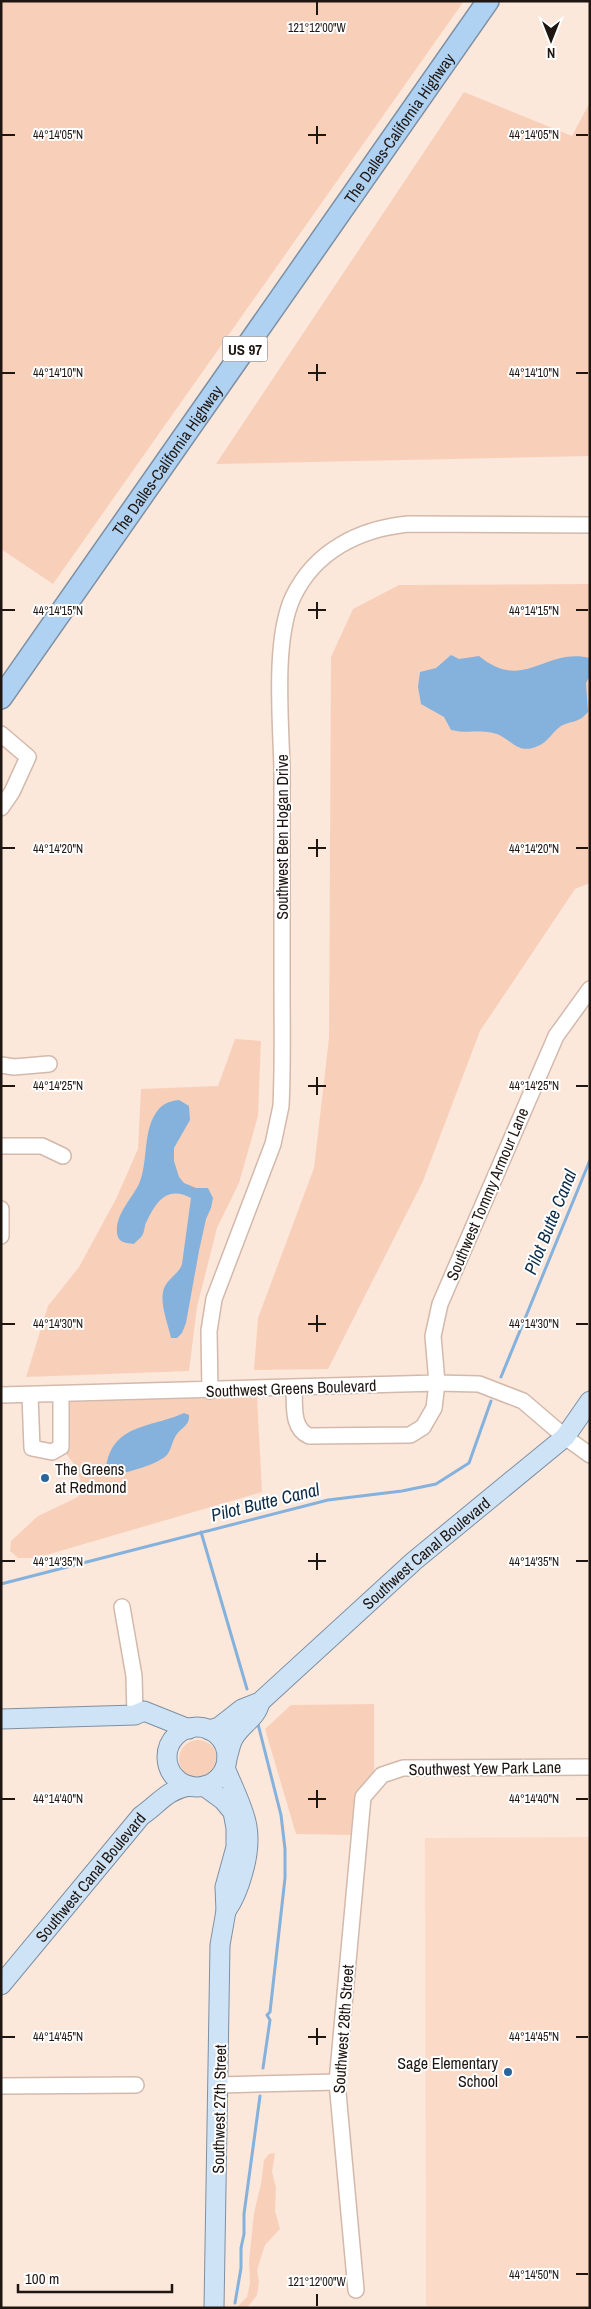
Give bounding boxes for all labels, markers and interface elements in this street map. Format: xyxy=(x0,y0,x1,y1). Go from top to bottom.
north arrow xyxy=(526,15,576,65)
text: 121°12'00"W xyxy=(288,20,347,36)
text: N xyxy=(547,44,555,62)
street label: The Dalles-California Highway xyxy=(339,48,460,208)
text: 44°14'05"N xyxy=(33,127,83,143)
text: 44°14'05"N xyxy=(509,127,559,143)
road number: US 97 xyxy=(222,336,268,362)
text: 44°14'10"N xyxy=(33,365,83,381)
text: 44°14'10"N xyxy=(509,365,559,381)
street label: The Dalles-California Highway xyxy=(107,380,228,540)
text: 44°14'15"N xyxy=(33,603,83,619)
text: 44°14'15"N xyxy=(509,603,559,619)
street label: Southwest Ben Hogan Drive xyxy=(271,754,293,920)
text: 44°14'20"N xyxy=(33,841,83,857)
text: 44°14'20"N xyxy=(509,841,559,857)
text: 44°14'25"N xyxy=(33,1078,83,1094)
text: 44°14'25"N xyxy=(509,1078,559,1094)
street label: Southwest Tommy Armour Lane xyxy=(441,1104,533,1284)
water label: Pilot Butte Canal xyxy=(518,1165,583,1278)
text: 44°14'30"N xyxy=(33,1316,83,1332)
text: 44°14'30"N xyxy=(509,1316,559,1332)
street label: Southwest Greens Boulevard xyxy=(205,1374,377,1402)
place label: The Greens at Redmond xyxy=(55,1458,126,1498)
marker: The Greens at Redmond xyxy=(39,1472,51,1484)
water label: Pilot Butte Canal xyxy=(208,1476,322,1528)
street label: Southwest Canal Boulevard xyxy=(357,1492,495,1614)
text: 44°14'35"N xyxy=(33,1554,83,1570)
text: 44°14'35"N xyxy=(509,1554,559,1570)
street label: Southwest Yew Park Lane xyxy=(409,1756,561,1780)
text: 44°14'40"N xyxy=(33,1791,83,1807)
text: 44°14'40"N xyxy=(509,1791,559,1807)
street label: Southwest Canal Boulevard xyxy=(30,1808,150,1947)
street label: Southwest 28th Street xyxy=(328,1963,359,2094)
text: 44°14'45"N xyxy=(33,2029,83,2045)
text: 44°14'45"N xyxy=(509,2029,559,2045)
street label: Southwest 27th Street xyxy=(207,2044,231,2174)
place label: Sage Elementary School xyxy=(397,2052,498,2092)
marker: Sage Elementary School xyxy=(502,2066,514,2078)
scale bar xyxy=(18,2262,171,2294)
text: 44°14'50"N xyxy=(509,2267,559,2283)
text: 100 m xyxy=(25,2268,59,2289)
text: 121°12'00"W xyxy=(288,2274,347,2290)

